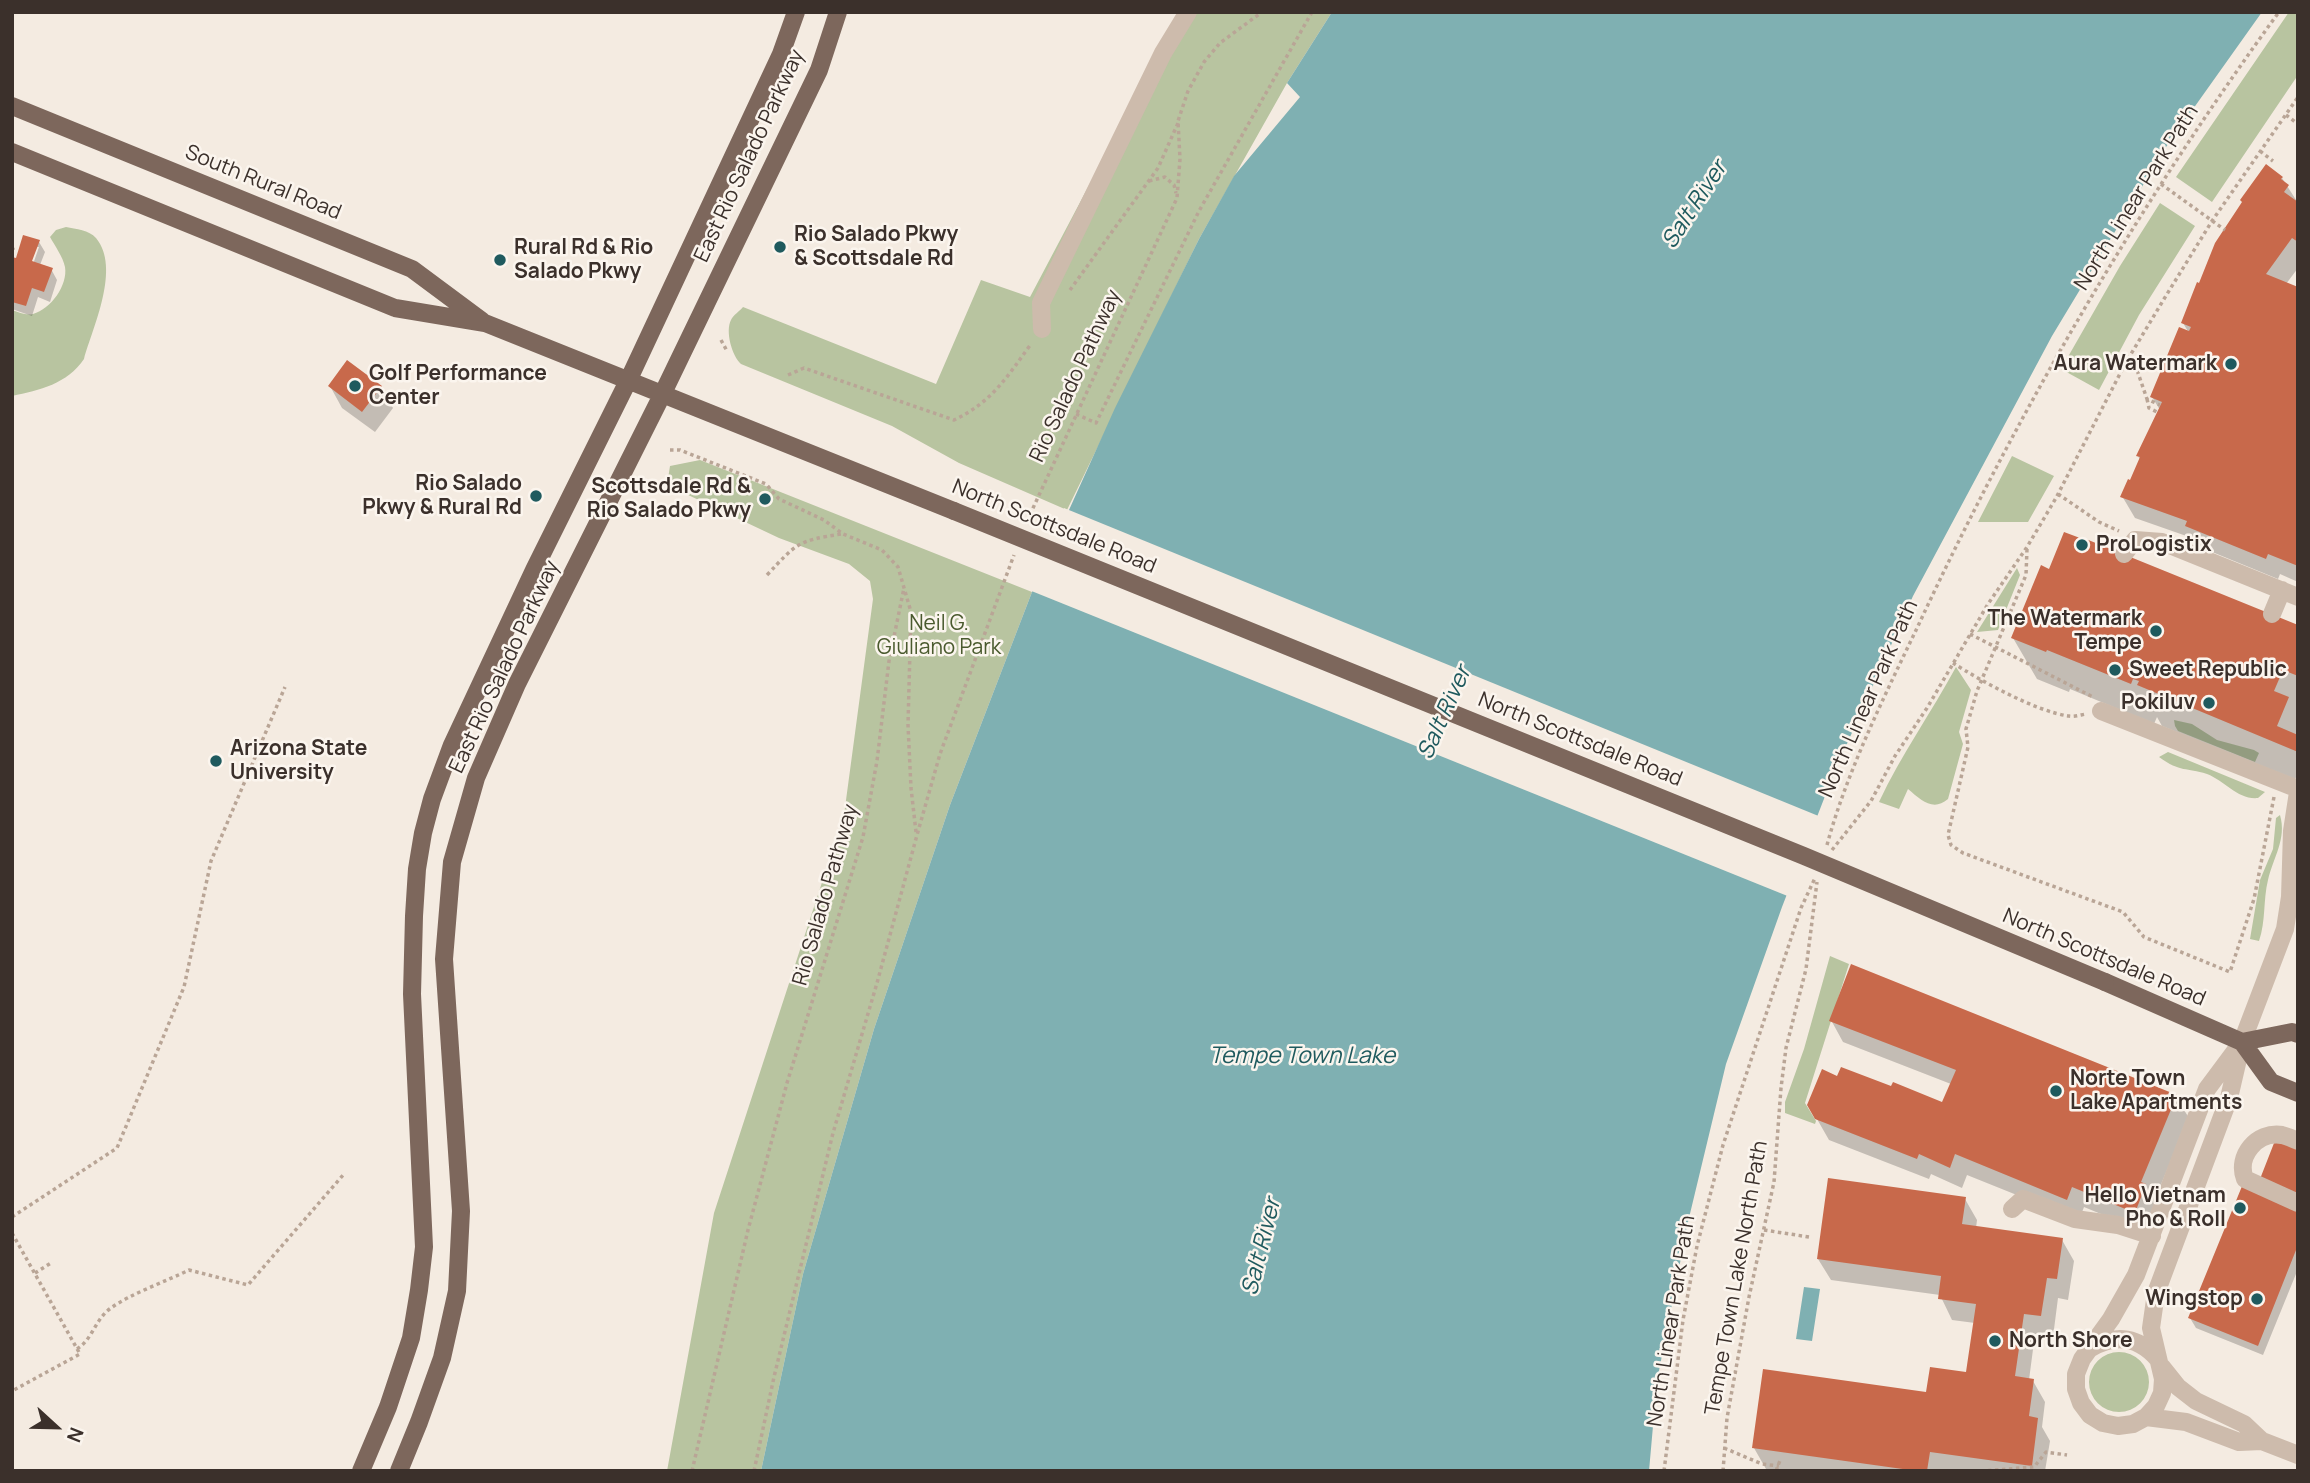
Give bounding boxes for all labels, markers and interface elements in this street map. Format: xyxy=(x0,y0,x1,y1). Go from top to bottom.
street label: East Rio Salado Parkway xyxy=(690,46,810,266)
street label: North Linear Park Path xyxy=(2070,101,2204,295)
street label: South Rural Road xyxy=(181,140,345,226)
water label: Salt River xyxy=(1656,156,1734,254)
place label: Rio Salado Pkwy & Scottsdale Rd xyxy=(794,222,958,272)
place label: Rural Rd & Rio Salado Pkwy xyxy=(514,235,653,285)
marker: Rio Salado Pkwy & Scottsdale Rd xyxy=(772,239,788,255)
marker: Rural Rd & Rio Salado Pkwy xyxy=(492,252,508,268)
street label: Rio Salado Pathway xyxy=(1025,286,1127,466)
place label: Aura Watermark xyxy=(2054,351,2217,377)
marker: Aura Watermark xyxy=(2223,356,2239,372)
place label: Golf Performance Center xyxy=(369,361,547,411)
marker: Golf Performance Center xyxy=(347,378,363,394)
place label: Rio Salado Pkwy & Rural Rd xyxy=(362,471,522,521)
place label: Scottsdale Rd & Rio Salado Pkwy xyxy=(587,474,751,524)
street label: North Scottsdale Road xyxy=(948,474,1160,580)
marker: Rio Salado Pkwy & Rural Rd xyxy=(528,488,544,504)
marker: Scottsdale Rd & Rio Salado Pkwy xyxy=(757,491,773,507)
place label: ProLogistix xyxy=(2096,532,2212,558)
marker: ProLogistix xyxy=(2074,537,2090,553)
street label: East Rio Salado Parkway xyxy=(445,557,565,777)
street label: North Linear Park Path xyxy=(1814,596,1924,802)
place label: The Watermark Tempe xyxy=(1987,606,2142,656)
park label: Neil G. Giuliano Park xyxy=(877,611,1001,661)
marker: The Watermark Tempe xyxy=(2148,623,2164,639)
place label: Sweet Republic xyxy=(2129,657,2287,683)
water label: Salt River xyxy=(1412,662,1478,764)
marker: Sweet Republic xyxy=(2107,662,2123,678)
street label: North Scottsdale Road xyxy=(1474,687,1686,793)
place label: Pokiluv xyxy=(2121,690,2195,716)
marker: Pokiluv xyxy=(2201,695,2217,711)
place label: Arizona State University xyxy=(230,736,367,786)
marker: Arizona State University xyxy=(208,753,224,769)
street label: Rio Salado Pathway xyxy=(788,801,864,989)
street label: North Scottsdale Road xyxy=(1999,904,2209,1012)
water label: Tempe Town Lake xyxy=(1209,1043,1395,1071)
place label: Norte Town Lake Apartments xyxy=(2070,1066,2242,1116)
marker: Norte Town Lake Apartments xyxy=(2048,1083,2064,1099)
street label: Tempe Town Lake North Path xyxy=(1700,1139,1774,1417)
place label: Hello Vietnam Pho & Roll xyxy=(2084,1183,2226,1233)
water label: Salt River xyxy=(1237,1196,1287,1298)
marker: Hello Vietnam Pho & Roll xyxy=(2232,1200,2248,1216)
street label: North Linear Park Path xyxy=(1643,1213,1701,1429)
place label: Wingstop xyxy=(2145,1286,2243,1312)
marker: Wingstop xyxy=(2249,1291,2265,1307)
place label: North Shore xyxy=(2009,1328,2133,1354)
marker: North Shore xyxy=(1987,1333,2003,1349)
north arrow xyxy=(21,1392,91,1462)
text: N xyxy=(61,1424,90,1446)

